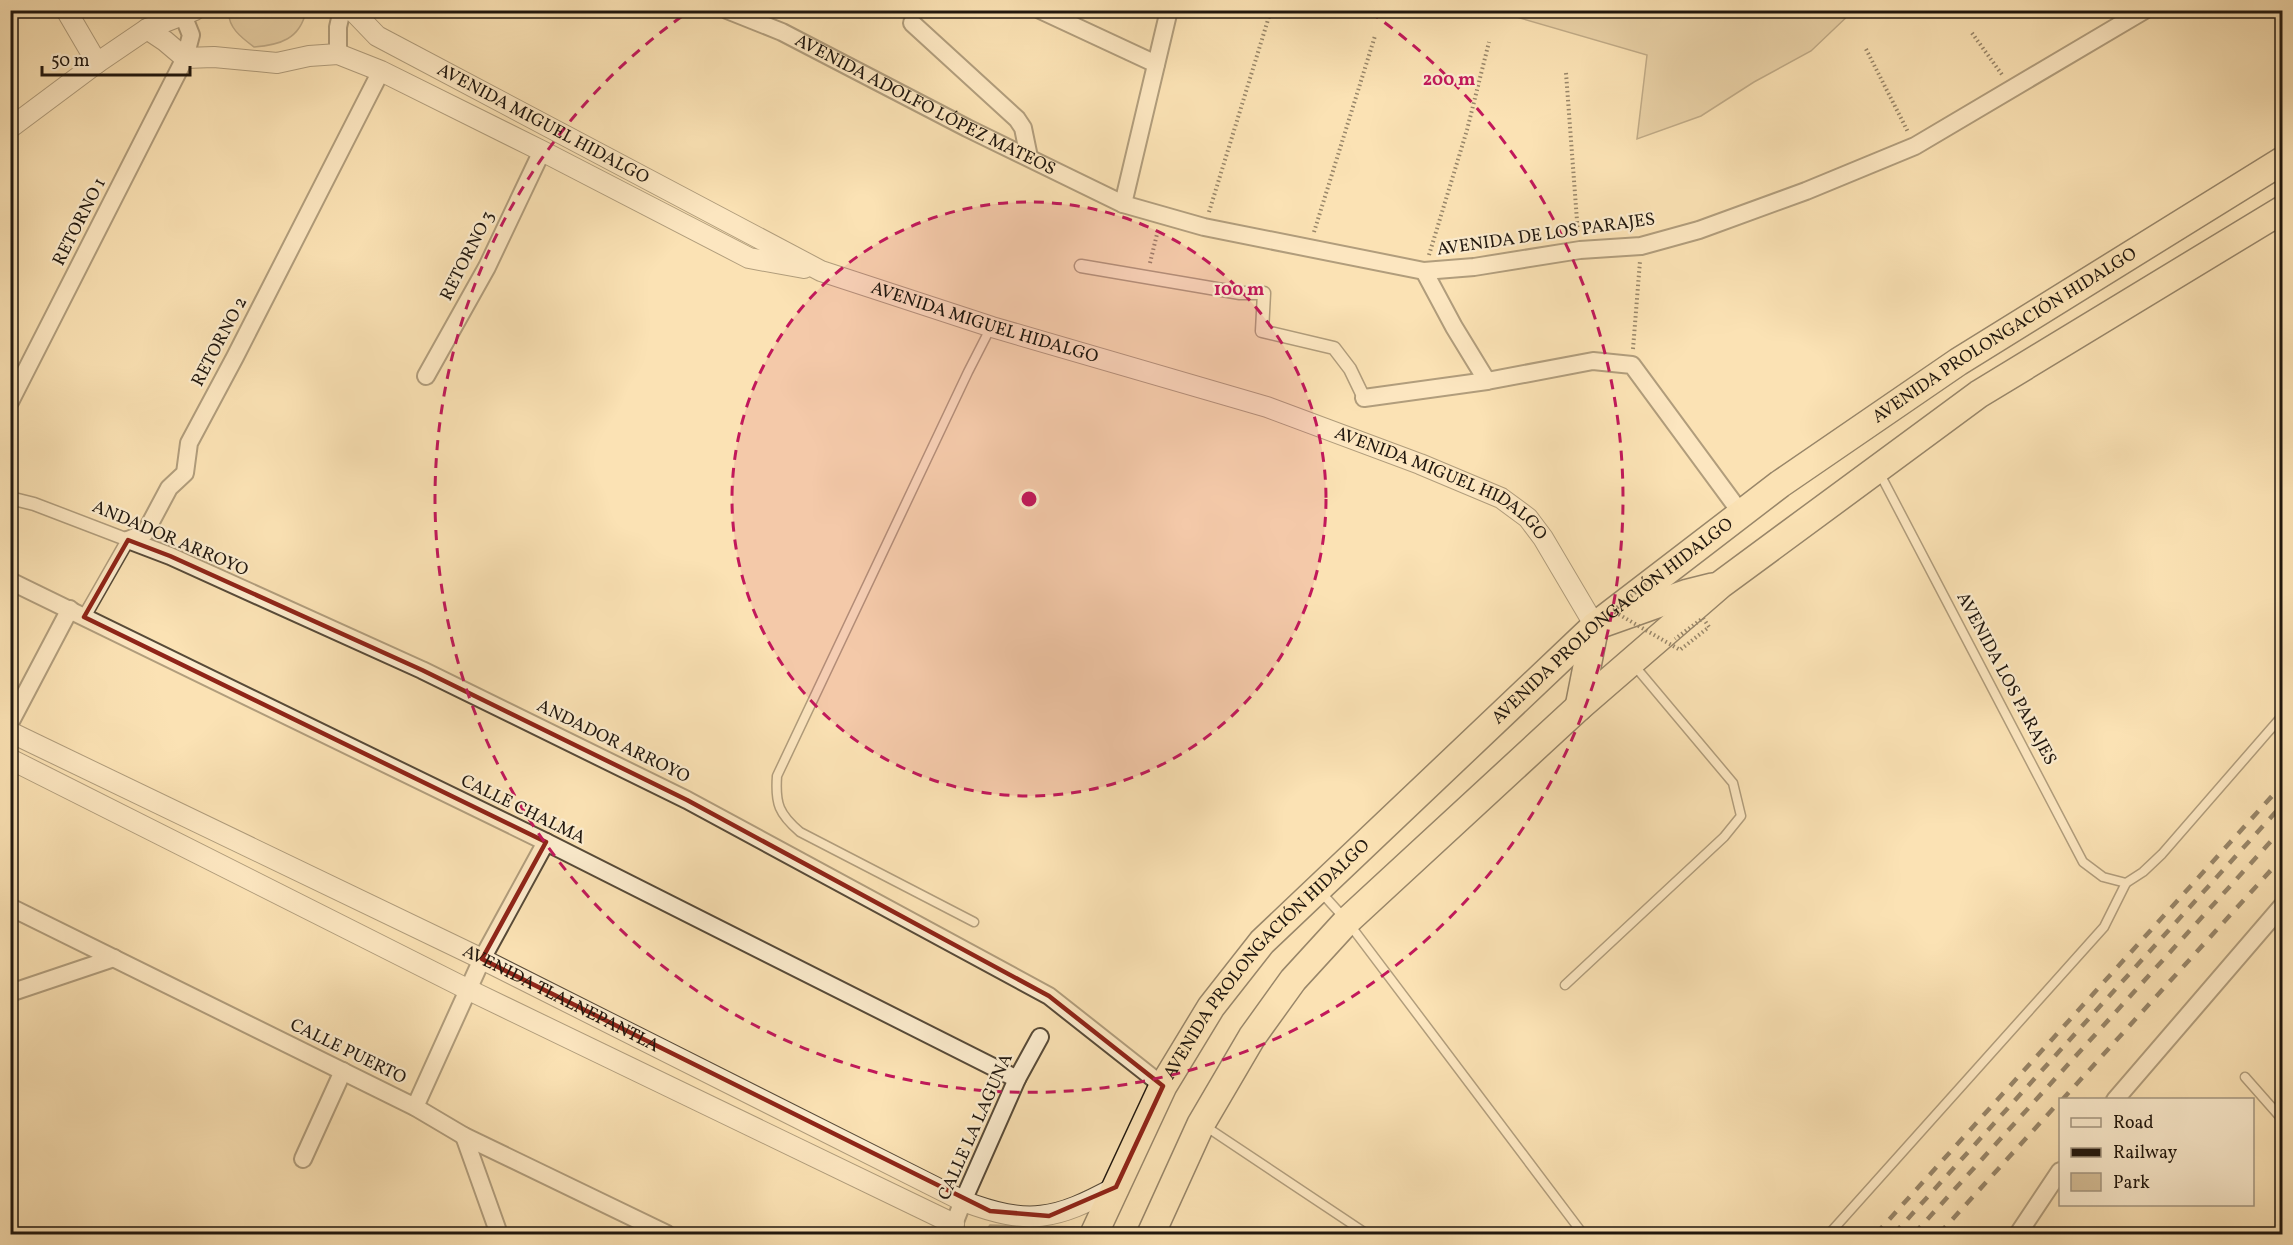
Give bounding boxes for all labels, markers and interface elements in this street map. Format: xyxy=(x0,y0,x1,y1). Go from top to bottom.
street label: AVENIDA ADOLFO LÓPEZ MATEOS xyxy=(790,28,1060,182)
scale bar xyxy=(42,39,190,77)
text: 50 m xyxy=(51,49,90,74)
street label: AVENIDA MIGUEL HIDALGO xyxy=(433,57,654,190)
text: 200 m xyxy=(1423,68,1475,93)
street label: RETORNO 1 xyxy=(47,174,113,270)
street label: RETORNO 3 xyxy=(435,207,501,305)
street label: AVENIDA DE LOS PARAJES xyxy=(1435,207,1657,263)
street label: AVENIDA PROLONGACIÓN HIDALGO xyxy=(1867,242,2142,430)
street label: AVENIDA MIGUEL HIDALGO xyxy=(868,276,1101,370)
text: 100 m xyxy=(1214,278,1264,303)
street label: RETORNO 2 xyxy=(186,293,254,391)
street label: AVENIDA MIGUEL HIDALGO xyxy=(1331,421,1553,545)
centre of rings xyxy=(1019,489,1039,509)
street label: ANDADOR ARROYO xyxy=(88,495,252,583)
street label: AVENIDA PROLONGACIÓN HIDALGO xyxy=(1486,512,1739,730)
street label: AVENIDA LOS PARAJES xyxy=(1950,588,2062,770)
street label: ANDADOR ARROYO xyxy=(532,694,694,790)
street label: CALLE CHALMA xyxy=(456,769,590,851)
street label: AVENIDA PROLONGACIÓN HIDALGO xyxy=(1157,833,1375,1084)
street label: AVENIDA TLALNEPANTLA xyxy=(458,939,664,1059)
street label: CALLE PUERTO xyxy=(286,1013,410,1091)
street label: CALLE LA LAGUNA xyxy=(932,1049,1020,1204)
legend xyxy=(2059,1098,2254,1206)
text: Road xyxy=(2113,1111,2154,1136)
text: Railway xyxy=(2113,1141,2177,1166)
text: Park xyxy=(2113,1171,2150,1196)

